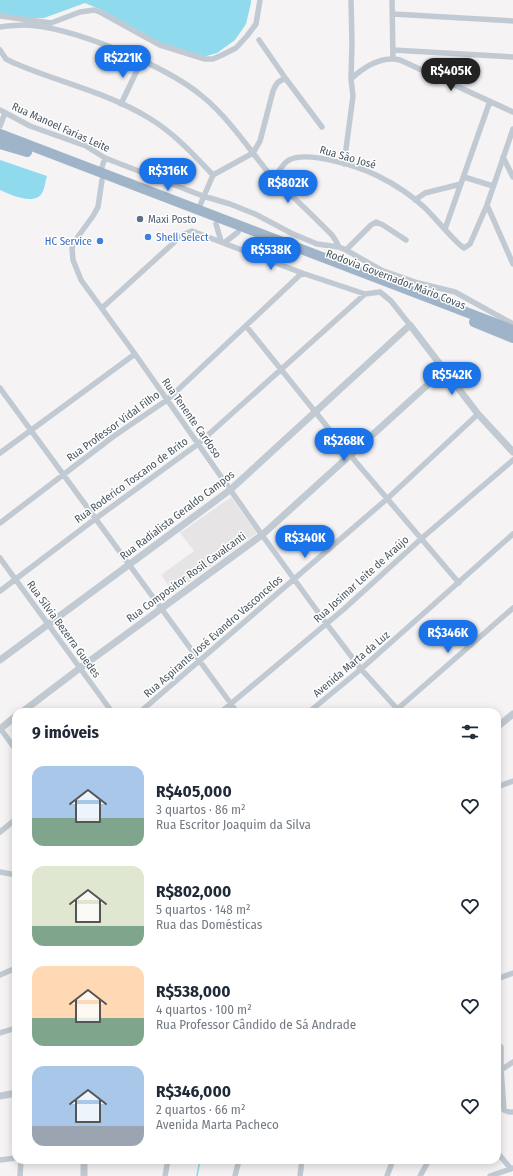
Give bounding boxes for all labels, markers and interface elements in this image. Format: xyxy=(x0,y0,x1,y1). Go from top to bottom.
pin: R$221K xyxy=(90,45,156,79)
text: R$221K xyxy=(104,50,142,65)
pin: R$405K xyxy=(418,58,484,92)
text: R$405K xyxy=(430,63,472,78)
street label: Rua Manoel Farias Leite xyxy=(10,100,112,155)
street label: Rua São José xyxy=(318,143,377,172)
pin: R$316K xyxy=(135,158,201,192)
text: R$316K xyxy=(148,163,188,178)
pin: R$802K xyxy=(255,170,321,204)
text: R$802K xyxy=(267,175,309,190)
place label: Maxi Posto xyxy=(148,213,197,226)
marker: Maxi Posto xyxy=(135,214,145,224)
place label: Shell Select xyxy=(156,231,209,244)
marker: Shell Select xyxy=(143,232,153,242)
place label: HC Service xyxy=(45,235,92,248)
marker: HC Service xyxy=(95,236,105,246)
pin: R$538K xyxy=(238,237,304,271)
text: R$538K xyxy=(251,242,291,257)
street label: Rodovia Governador Mário Covas xyxy=(324,247,468,312)
pin: R$542K xyxy=(419,362,485,396)
text: R$542K xyxy=(432,367,472,382)
street label: Rua Tenente Cardoso xyxy=(159,376,224,461)
street label: Rua Professor Vidal Filho xyxy=(64,388,162,464)
pin: R$268K xyxy=(311,428,377,462)
text: R$268K xyxy=(324,433,364,448)
street label: Rua Roderico Toscano de Brito xyxy=(72,435,191,526)
street label: Rua Radialista Geraldo Campos xyxy=(117,468,237,563)
pin: R$340K xyxy=(272,525,338,559)
street label: Rua Compositor Rosil Cavalcanti xyxy=(124,530,249,625)
text: R$340K xyxy=(284,530,326,545)
street label: Rua Josimar Leite de Araújo xyxy=(311,533,412,626)
street label: Rua Aspirante José Evandro Vasconcelos xyxy=(141,572,286,700)
street label: Rua Sílvia Bezerra Guedes xyxy=(24,578,103,680)
pin: R$346K xyxy=(415,620,481,654)
text: R$346K xyxy=(428,625,468,640)
street label: Avenida Marta da Luz xyxy=(310,628,393,700)
icon: filters xyxy=(459,721,481,743)
text: 9 imóveis xyxy=(32,722,99,743)
text: R$405,000 xyxy=(156,781,232,802)
icon: home xyxy=(64,782,112,830)
icon: heart xyxy=(459,795,481,817)
text: 3 quartos · 86 m² xyxy=(156,802,246,817)
text: Rua Escritor Joaquim da Silva xyxy=(156,817,311,832)
text: R$802,000 xyxy=(156,881,231,902)
icon: home xyxy=(64,882,112,930)
icon: heart xyxy=(459,895,481,917)
text: 5 quartos · 148 m² xyxy=(156,902,251,917)
text: Rua das Domésticas xyxy=(156,917,262,932)
text: R$538,000 xyxy=(156,981,231,1002)
icon: home xyxy=(64,982,112,1030)
icon: heart xyxy=(459,995,481,1017)
text: 4 quartos · 100 m² xyxy=(156,1002,252,1017)
text: Rua Professor Cândido de Sá Andrade xyxy=(156,1017,356,1032)
text: R$346,000 xyxy=(156,1081,231,1102)
icon: home xyxy=(64,1082,112,1130)
icon: heart xyxy=(459,1095,481,1117)
text: 2 quartos · 66 m² xyxy=(156,1102,245,1117)
text: Avenida Marta Pacheco xyxy=(156,1117,279,1132)

